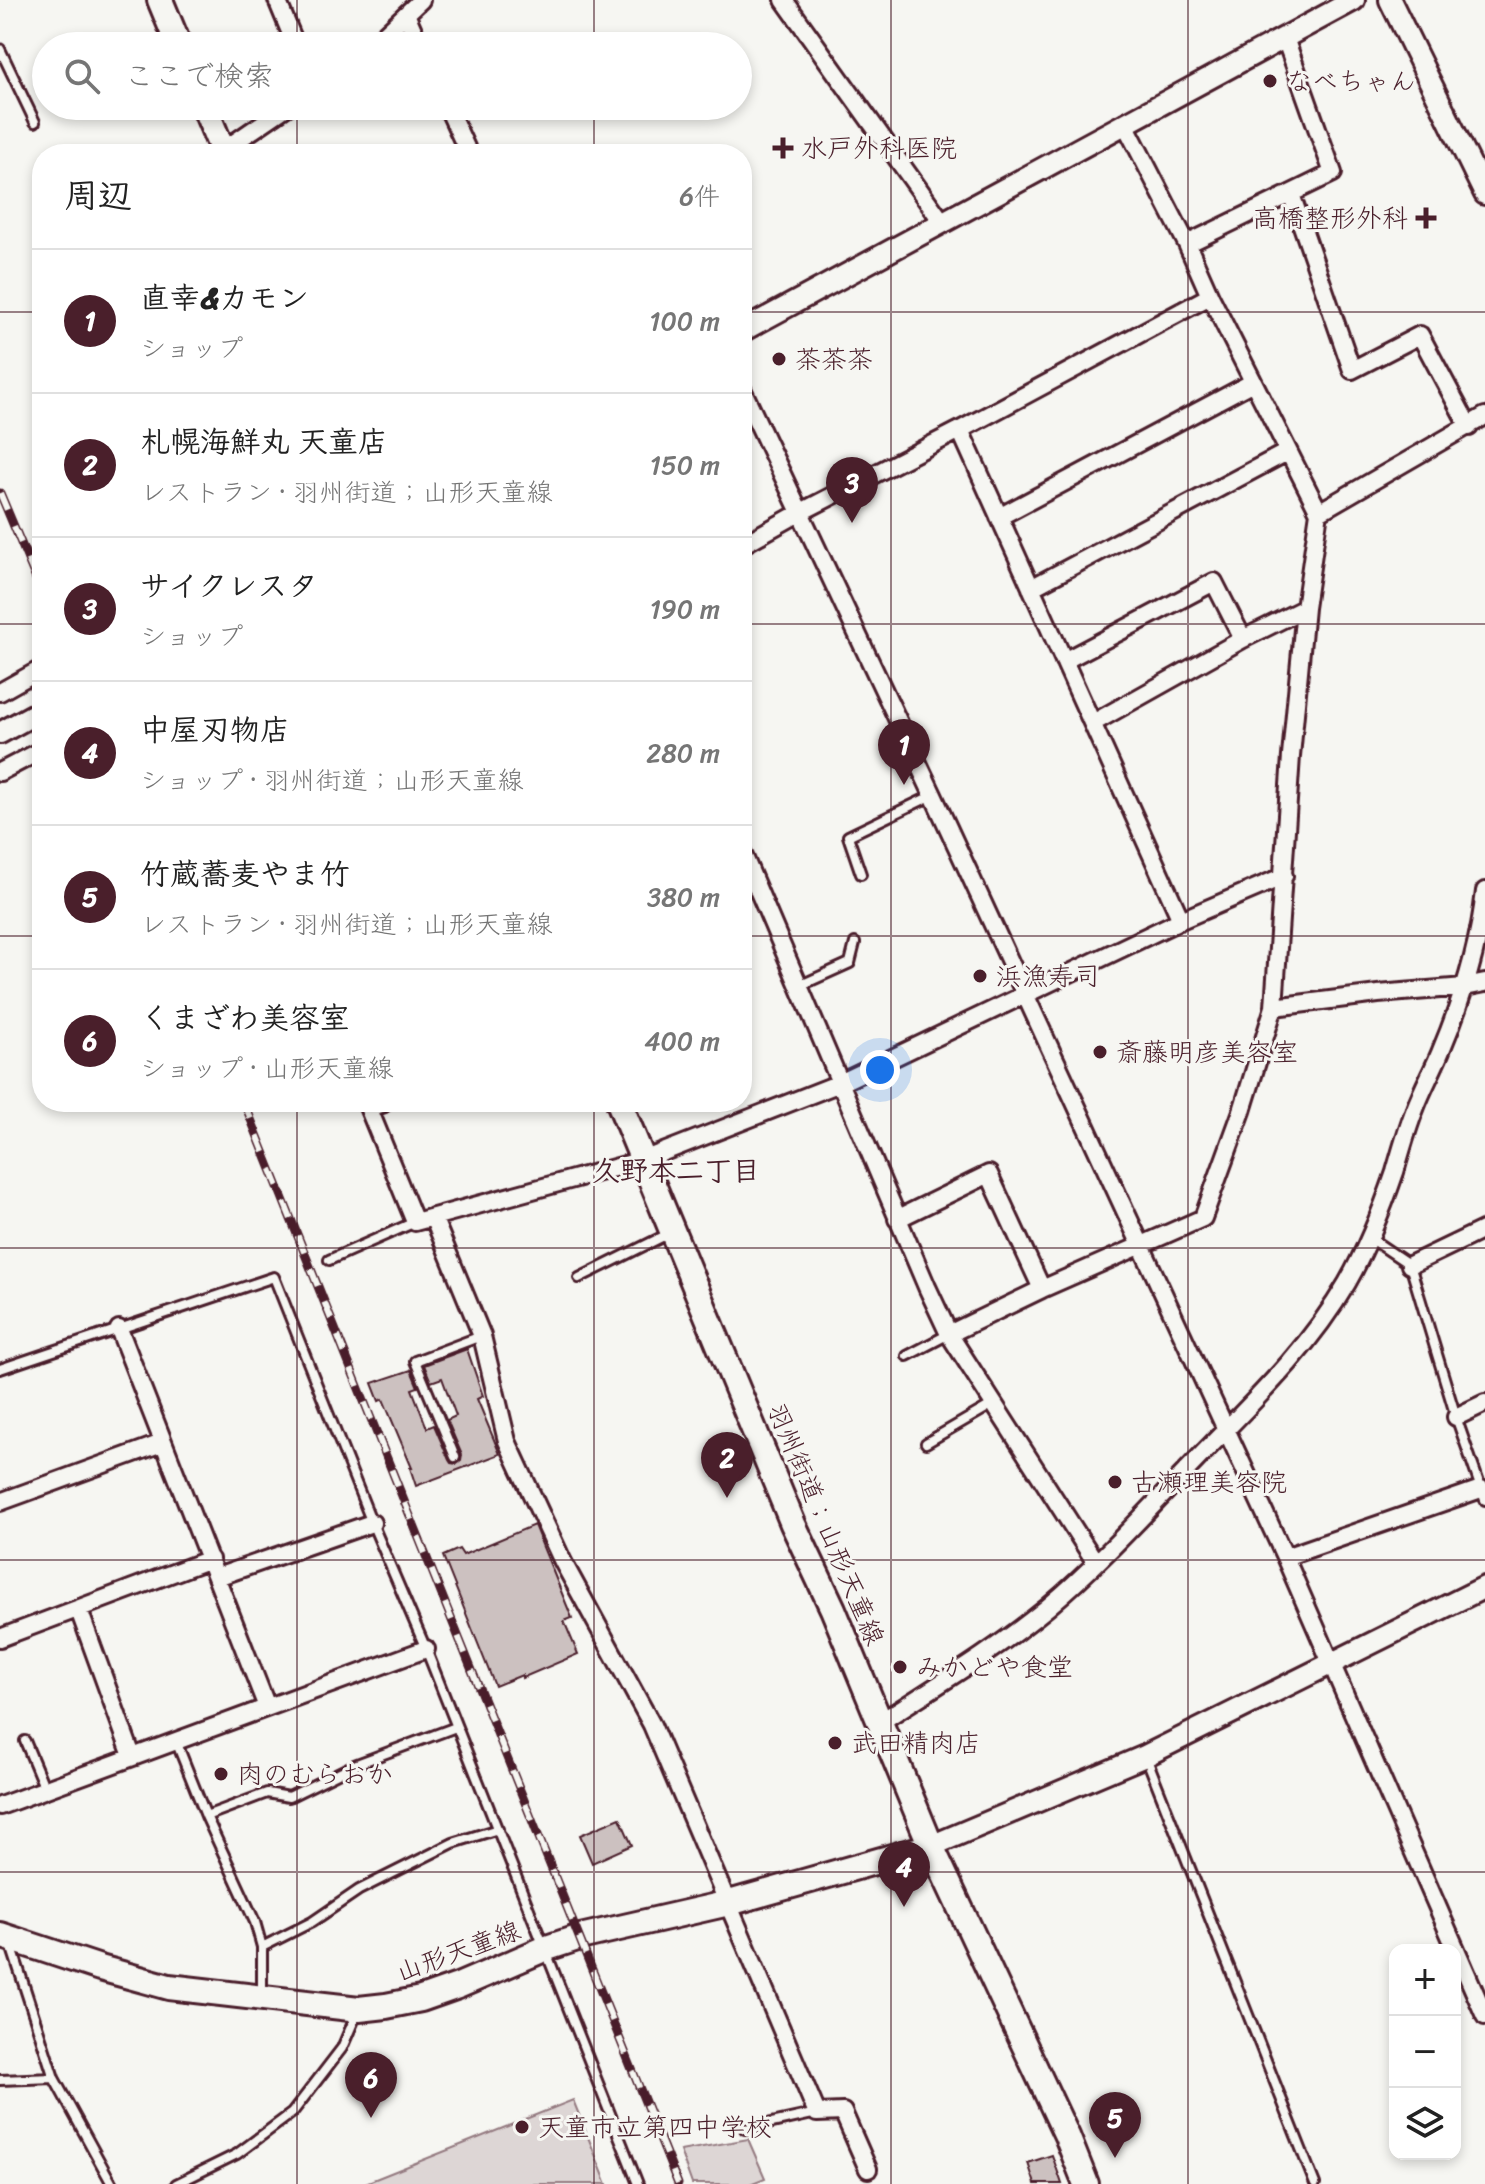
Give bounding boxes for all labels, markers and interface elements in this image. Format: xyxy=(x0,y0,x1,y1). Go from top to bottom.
search box xyxy=(32,32,752,120)
text: ここで検索 xyxy=(124,49,274,103)
icon: search xyxy=(60,54,104,98)
place label: なべちゃん xyxy=(1286,58,1416,104)
marker: なべちゃん xyxy=(1261,72,1279,90)
place label: 水戸外科医院 xyxy=(801,125,957,171)
marker: 水戸外科医院 xyxy=(772,137,794,159)
text: 周辺 xyxy=(64,166,132,226)
text: 6件 xyxy=(679,173,720,219)
place label: 高橋整形外科 xyxy=(1252,195,1408,241)
marker: 高橋整形外科 xyxy=(1415,207,1437,229)
text: 直幸&カモン xyxy=(140,271,309,325)
text: 1 xyxy=(84,298,96,344)
text: 100 m xyxy=(649,298,720,344)
text: ショップ xyxy=(140,325,243,371)
place label: 茶茶茶 xyxy=(795,336,873,382)
marker: 茶茶茶 xyxy=(770,350,788,368)
text: 札幌海鮮丸 天童店 xyxy=(140,415,388,469)
text: 2 xyxy=(82,442,98,488)
text: 150 m xyxy=(650,442,720,488)
pin: 3 xyxy=(826,457,878,523)
text: レストラン · 羽州街道；山形天童線 xyxy=(140,469,553,515)
text: サイクレスタ xyxy=(140,559,318,613)
text: 3 xyxy=(83,586,97,632)
text: 190 m xyxy=(650,586,720,632)
text: ショップ xyxy=(140,613,243,659)
text: 中屋刃物店 xyxy=(140,703,290,757)
pin: 1 xyxy=(878,719,930,785)
text: 4 xyxy=(82,730,98,776)
text: 280 m xyxy=(646,730,720,776)
text: ショップ · 羽州街道；山形天童線 xyxy=(140,757,523,803)
text: 竹蔵蕎麦やま竹 xyxy=(140,847,350,901)
text: 5 xyxy=(82,874,98,920)
text: 380 m xyxy=(647,874,720,920)
text: レストラン · 羽州街道；山形天童線 xyxy=(140,901,553,947)
place label: 浜漁寿司 xyxy=(996,953,1100,999)
marker: 浜漁寿司 xyxy=(971,967,989,985)
text: くまざわ美容室 xyxy=(140,991,349,1045)
text: 6 xyxy=(83,1018,97,1064)
text: 400 m xyxy=(644,1018,720,1064)
place label: 斎藤明彦美容室 xyxy=(1116,1029,1298,1075)
marker: 斎藤明彦美容室 xyxy=(1091,1043,1109,1061)
text: ショップ · 山形天童線 xyxy=(140,1045,393,1091)
your location xyxy=(860,1050,900,1090)
district label: 久野本二丁目 xyxy=(592,1146,760,1195)
street label: 羽州街道；山形天童線 xyxy=(754,1395,898,1653)
pin: 2 xyxy=(701,1432,753,1498)
place label: 古瀬理美容院 xyxy=(1131,1459,1287,1505)
marker: 古瀬理美容院 xyxy=(1106,1473,1124,1491)
place label: みかどや食堂 xyxy=(916,1644,1073,1690)
marker: みかどや食堂 xyxy=(891,1658,909,1676)
place label: 武田精肉店 xyxy=(851,1720,981,1766)
marker: 武田精肉店 xyxy=(826,1734,844,1752)
place label: 肉のむらおか xyxy=(237,1751,393,1797)
marker: 肉のむらおか xyxy=(212,1765,230,1783)
pin: 4 xyxy=(878,1841,930,1907)
street label: 山形天童線 xyxy=(389,1907,527,1995)
map controls xyxy=(1389,1944,1461,2160)
button: + xyxy=(1389,1944,1461,2016)
button: − xyxy=(1389,2016,1461,2088)
pin: 6 xyxy=(345,2052,397,2118)
button: layers xyxy=(1389,2088,1461,2160)
pin: 5 xyxy=(1089,2092,1141,2158)
place label: 天童市立第四中学校 xyxy=(538,2104,772,2150)
marker: 天童市立第四中学校 xyxy=(513,2118,531,2136)

